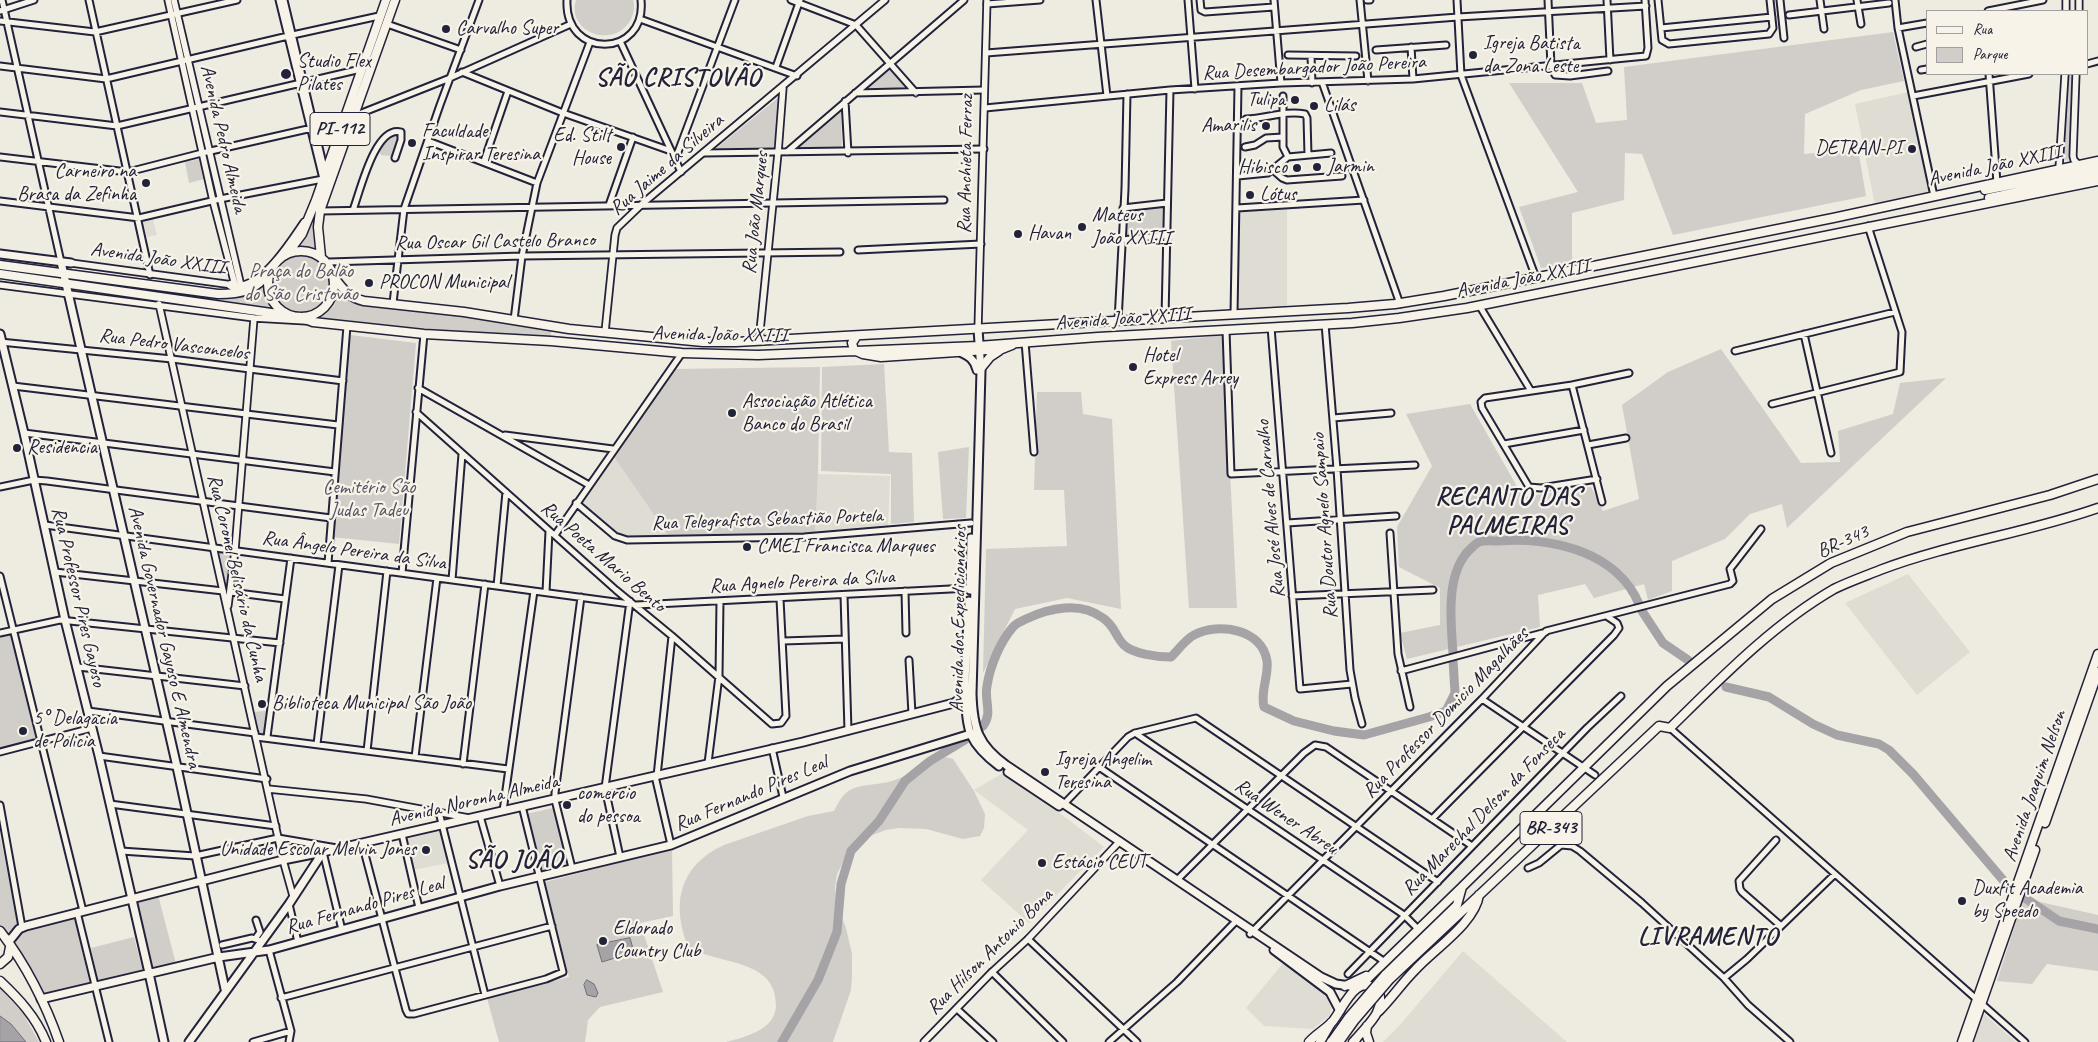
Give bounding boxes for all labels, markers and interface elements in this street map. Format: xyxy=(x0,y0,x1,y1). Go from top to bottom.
legend xyxy=(1926,10,2088,75)
place label: Carvalho Super xyxy=(456,17,559,41)
text: Rua xyxy=(1973,20,1992,39)
marker: Carvalho Super xyxy=(440,23,452,35)
place label: Igreja Batista da Zona Leste xyxy=(1483,32,1580,79)
text: Parque xyxy=(1973,45,2007,64)
marker: Igreja Batista da Zona Leste xyxy=(1467,49,1479,61)
place label: Studio Flex Pilates xyxy=(297,50,371,97)
street label: Rua Desembargador João Pereira xyxy=(1202,50,1426,86)
street label: Avenida Pedro Almeida xyxy=(194,63,252,215)
district label: SÃO CRISTOVÃO xyxy=(594,63,762,93)
marker: Studio Flex Pilates xyxy=(279,67,293,81)
place label: Tulipa xyxy=(1247,88,1285,112)
street label: Rua Anchieta Ferraz xyxy=(953,94,979,234)
marker: Tulipa xyxy=(1289,94,1301,106)
place label: Lilás xyxy=(1324,94,1355,118)
marker: Lilás xyxy=(1308,100,1320,112)
street label: Rua Jaime da Silveira xyxy=(605,109,729,221)
road number: PI-112 xyxy=(310,112,370,146)
place label: Amarilis xyxy=(1201,114,1256,138)
place label: Faculdade Inspirar Teresina xyxy=(422,120,540,167)
marker: Amarilis xyxy=(1260,120,1272,132)
place label: Ed. Stilt House xyxy=(553,124,611,171)
marker: Faculdade Inspirar Teresina xyxy=(406,137,418,149)
place label: DETRAN-PI xyxy=(1815,137,1902,161)
street label: Avenida João XXIII xyxy=(1926,140,2064,192)
marker: Ed. Stilt House xyxy=(615,141,627,153)
marker: DETRAN-PI xyxy=(1906,143,1918,155)
street label: Rua João Marques xyxy=(738,151,774,275)
place label: Jarmin xyxy=(1327,155,1374,179)
place label: Hibisco xyxy=(1238,156,1287,180)
place label: Carneiro na Brasa da Zefinha xyxy=(17,160,136,207)
marker: Jarmin xyxy=(1311,161,1323,173)
marker: Hibisco xyxy=(1291,162,1303,174)
marker: Carneiro na Brasa da Zefinha xyxy=(140,177,152,189)
place label: Lótus xyxy=(1260,183,1296,207)
marker: Lótus xyxy=(1244,189,1256,201)
place label: Mateus João XXIII xyxy=(1092,204,1171,251)
marker: Mateus João XXIII xyxy=(1076,221,1088,233)
place label: Havan xyxy=(1028,222,1071,246)
street label: Rua Oscar Gil Castelo Branco xyxy=(395,228,595,256)
marker: Havan xyxy=(1012,228,1024,240)
street label: Avenida João XXIII xyxy=(89,238,227,280)
street label: Avenida João XXIII xyxy=(1454,254,1592,304)
park label: Praça do Balão do São Cristovão xyxy=(244,260,358,307)
place label: PROCON Municipal xyxy=(379,271,509,295)
marker: PROCON Municipal xyxy=(363,277,375,289)
street label: Avenida João XXIII xyxy=(1054,302,1192,336)
street label: Avenida João XXIII xyxy=(652,322,788,348)
street label: Rua Pedro Vasconcelos xyxy=(98,324,250,366)
place label: Hotel Express Arrey xyxy=(1143,344,1238,391)
marker: Hotel Express Arrey xyxy=(1127,361,1139,373)
place label: Associação Atlética Banco do Brasil xyxy=(742,390,872,437)
marker: Associação Atlética Banco do Brasil xyxy=(726,407,738,419)
street label: Rua José Alves de Carvalho xyxy=(1251,419,1291,599)
street label: Rua Doutor Agnelo Sampaio xyxy=(1307,432,1343,620)
place label: Residencia xyxy=(27,436,97,460)
marker: Residencia xyxy=(11,442,23,454)
street label: Rua Coronel Belisário da Cunha xyxy=(201,472,273,684)
park label: Cemitério São Judas Tadeu xyxy=(323,476,415,523)
district label: RECANTO DAS PALMEIRAS xyxy=(1434,482,1582,541)
street label: Rua Poeta Mario Bento xyxy=(536,496,670,618)
street label: Avenida Governador Gayoso E Almendra xyxy=(122,504,206,770)
street label: Rua Telegrafista Sebastião Portela xyxy=(651,504,883,536)
street label: Rua Professor Pires Gayoso xyxy=(46,505,110,689)
street label: BR-343 xyxy=(1814,520,1872,564)
street label: Avenida dos Expedicionários xyxy=(945,525,973,713)
street label: Rua Ângelo Pereira da Silva xyxy=(261,526,447,576)
place label: CMEI Francisca Marques xyxy=(757,535,935,559)
marker: CMEI Francisca Marques xyxy=(741,541,753,553)
street label: Rua Agnelo Pereira da Silva xyxy=(709,565,895,599)
street label: Rua Professor Domicio Magalhães xyxy=(1358,623,1534,803)
place label: Biblioteca Municipal São João xyxy=(272,692,471,716)
marker: Biblioteca Municipal São João xyxy=(256,698,268,710)
place label: 5° Delagacia de Policia xyxy=(33,707,117,754)
street label: Avenida Joaquim Nelson xyxy=(1998,707,2072,865)
street label: Rua Marechal Delson da Fonseca xyxy=(1397,723,1571,901)
marker: 5° Delagacia de Policia xyxy=(17,725,29,737)
place label: Igreja Angelim Teresina xyxy=(1055,748,1151,795)
street label: Rua Fernando Pires Leal xyxy=(671,751,831,837)
marker: Igreja Angelim Teresina xyxy=(1039,766,1051,778)
street label: Avenida Noronha Almeida xyxy=(387,770,561,832)
street label: Rua Wener Abreu xyxy=(1230,774,1342,860)
place label: comercio do pessoa xyxy=(577,782,640,829)
marker: comercio do pessoa xyxy=(561,799,573,811)
road number: BR-343 xyxy=(1520,811,1582,844)
place label: Unidade Escolar Melvin Jones xyxy=(220,838,416,862)
marker: Unidade Escolar Melvin Jones xyxy=(420,844,432,856)
district label: SÃO JOÃO xyxy=(464,845,564,875)
place label: Estácio CEUT xyxy=(1052,851,1147,875)
marker: Estácio CEUT xyxy=(1036,857,1048,869)
street label: Rua Fernando Pires Leal xyxy=(283,872,447,940)
place label: Duxfit Academia by Speedo xyxy=(1972,877,2083,924)
street label: Rua Hilson Antonio Bona xyxy=(922,884,1058,1020)
marker: Duxfit Academia by Speedo xyxy=(1956,895,1968,907)
place label: Eldorado Country Club xyxy=(613,917,700,964)
district label: LIVRAMENTO xyxy=(1639,922,1777,952)
marker: Eldorado Country Club xyxy=(597,935,609,947)

